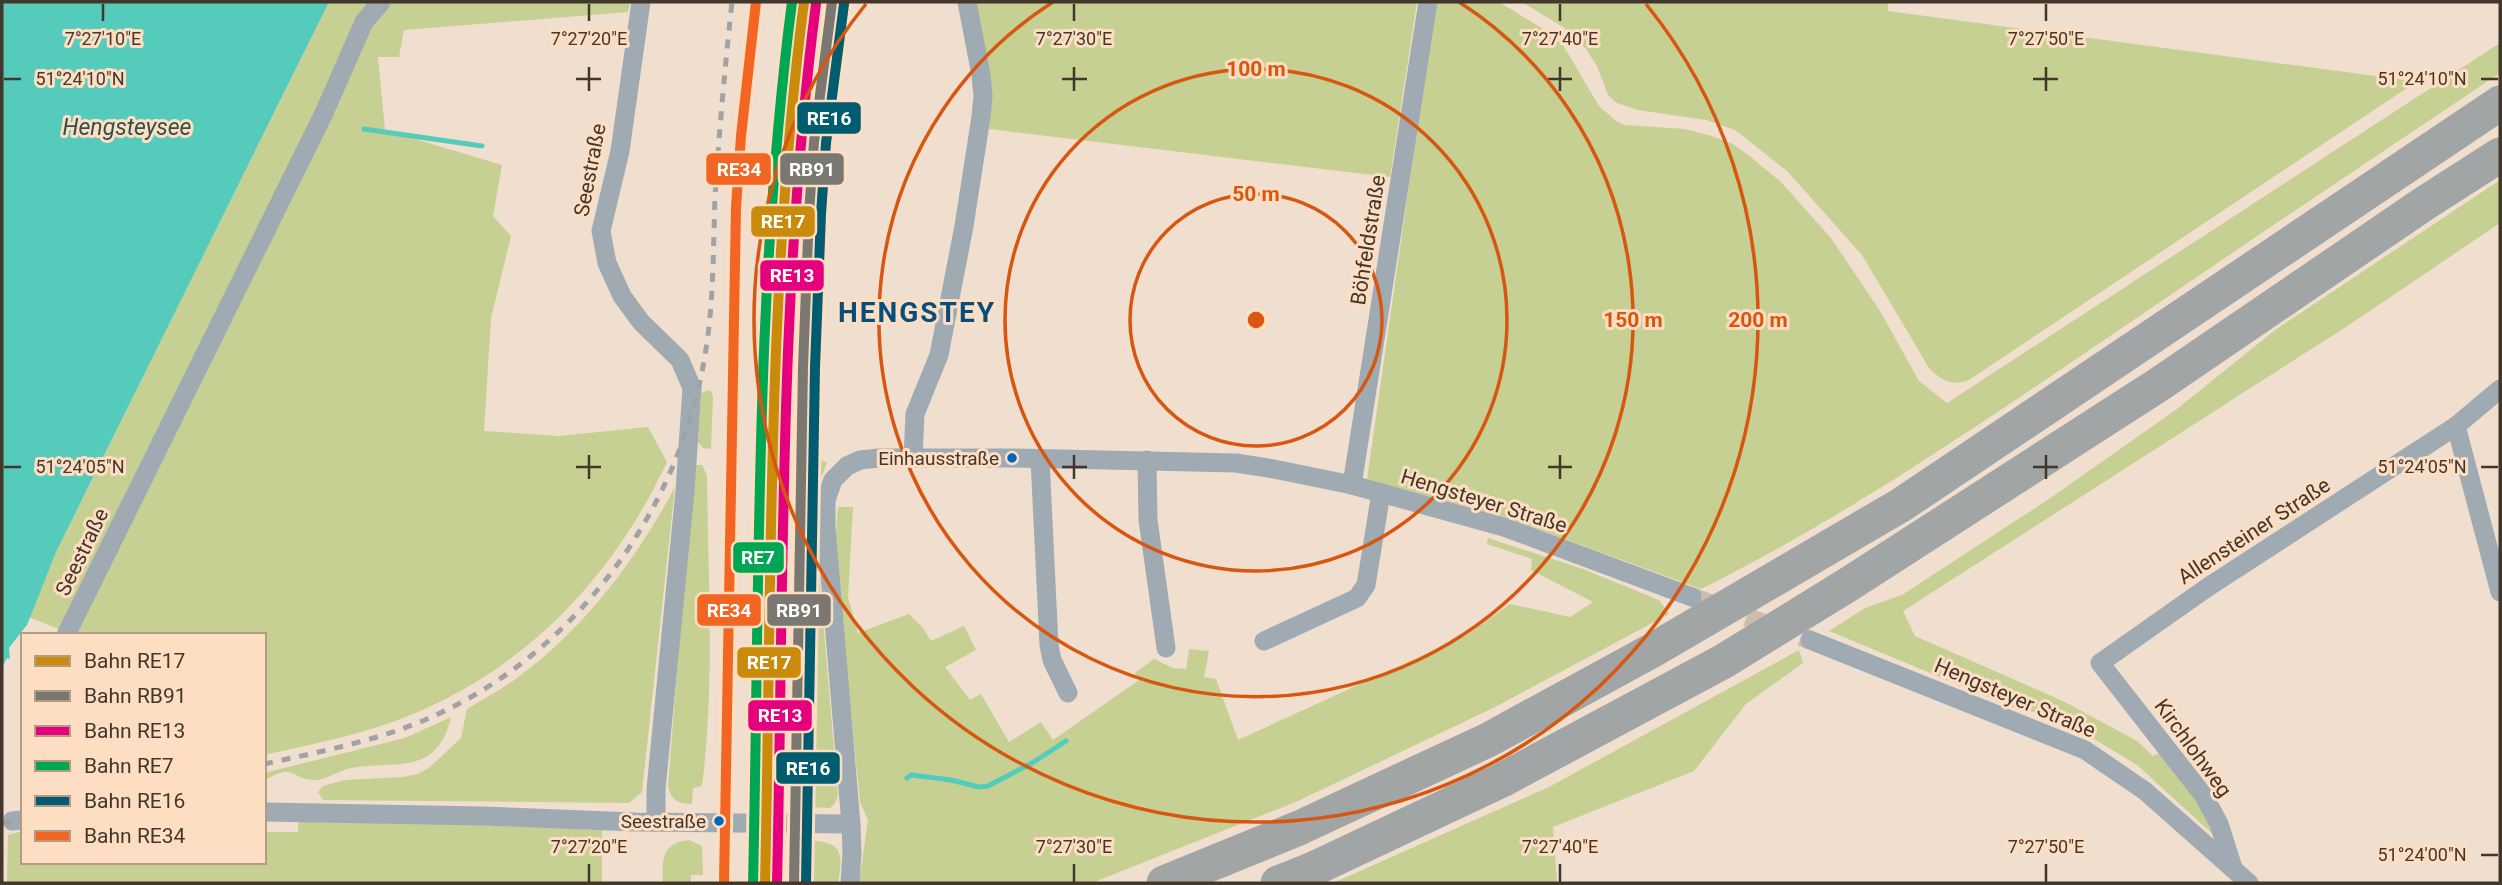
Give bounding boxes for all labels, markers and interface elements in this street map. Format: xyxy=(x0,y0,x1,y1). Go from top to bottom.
text: 7°27'10"E xyxy=(65,28,141,49)
text: 7°27'20"E xyxy=(551,28,627,49)
text: 7°27'30"E xyxy=(1036,28,1112,49)
text: 7°27'40"E xyxy=(1522,28,1598,49)
text: 7°27'50"E xyxy=(2008,28,2084,49)
text: 100 m xyxy=(1226,57,1286,81)
text: 51°24'10"N xyxy=(35,68,125,89)
text: 51°24'10"N xyxy=(2377,68,2467,89)
line badge: RE16 xyxy=(796,101,862,135)
text: RE16 xyxy=(807,107,851,130)
water label: Hengsteysee xyxy=(63,114,192,141)
street label: Seestraße xyxy=(569,121,611,219)
line badge: RE34 xyxy=(705,152,772,186)
line badge: RB91 xyxy=(779,152,845,186)
text: RE34 xyxy=(717,158,761,181)
text: RB91 xyxy=(789,158,835,181)
street label: Böhfeldstraße xyxy=(1346,173,1390,307)
text: 50 m xyxy=(1232,182,1280,206)
line badge: RE17 xyxy=(750,205,816,238)
text: RE17 xyxy=(761,210,805,233)
line badge: RE13 xyxy=(759,259,825,292)
text: RE13 xyxy=(770,264,814,287)
district label: HENGSTEY xyxy=(838,296,996,329)
centre of rings xyxy=(1244,308,1268,332)
text: 150 m xyxy=(1603,308,1663,332)
text: 200 m xyxy=(1728,308,1788,332)
place label: Einhausstraße xyxy=(878,447,999,470)
marker: Einhausstraße xyxy=(1005,451,1019,465)
text: 51°24'05"N xyxy=(35,456,125,477)
text: 51°24'05"N xyxy=(2377,456,2467,477)
street label: Hengsteyer Straße xyxy=(1398,464,1570,538)
street label: Allensteiner Straße xyxy=(2173,473,2335,589)
street label: Seestraße xyxy=(51,504,113,600)
line badge: RE7 xyxy=(732,541,785,574)
text: RE7 xyxy=(741,546,775,569)
line badge: RE34 xyxy=(696,593,762,627)
line badge: RB91 xyxy=(766,593,832,627)
text: RE34 xyxy=(707,599,751,622)
text: RB91 xyxy=(776,599,822,622)
legend xyxy=(21,633,266,864)
line badge: RE17 xyxy=(736,646,802,679)
text: Bahn RE17 xyxy=(84,649,185,673)
text: RE17 xyxy=(747,651,791,674)
street label: Hengsteyer Straße xyxy=(1931,653,2099,743)
text: Bahn RB91 xyxy=(84,684,187,708)
street label: Kirchlohweg xyxy=(2149,694,2237,802)
line badge: RE13 xyxy=(747,699,813,732)
text: RE13 xyxy=(758,704,802,727)
text: Bahn RE13 xyxy=(84,719,185,743)
line badge: RE16 xyxy=(775,751,841,785)
text: Bahn RE7 xyxy=(84,754,174,778)
text: RE16 xyxy=(786,757,830,780)
text: Bahn RE16 xyxy=(84,789,185,813)
place label: Seestraße xyxy=(621,810,706,833)
marker: Seestraße xyxy=(712,814,726,828)
text: Bahn RE34 xyxy=(84,824,186,848)
text: 7°27'20"E xyxy=(551,836,627,857)
text: 7°27'30"E xyxy=(1036,836,1112,857)
text: 7°27'40"E xyxy=(1522,836,1598,857)
text: 7°27'50"E xyxy=(2008,836,2084,857)
text: 51°24'00"N xyxy=(2377,844,2467,865)

